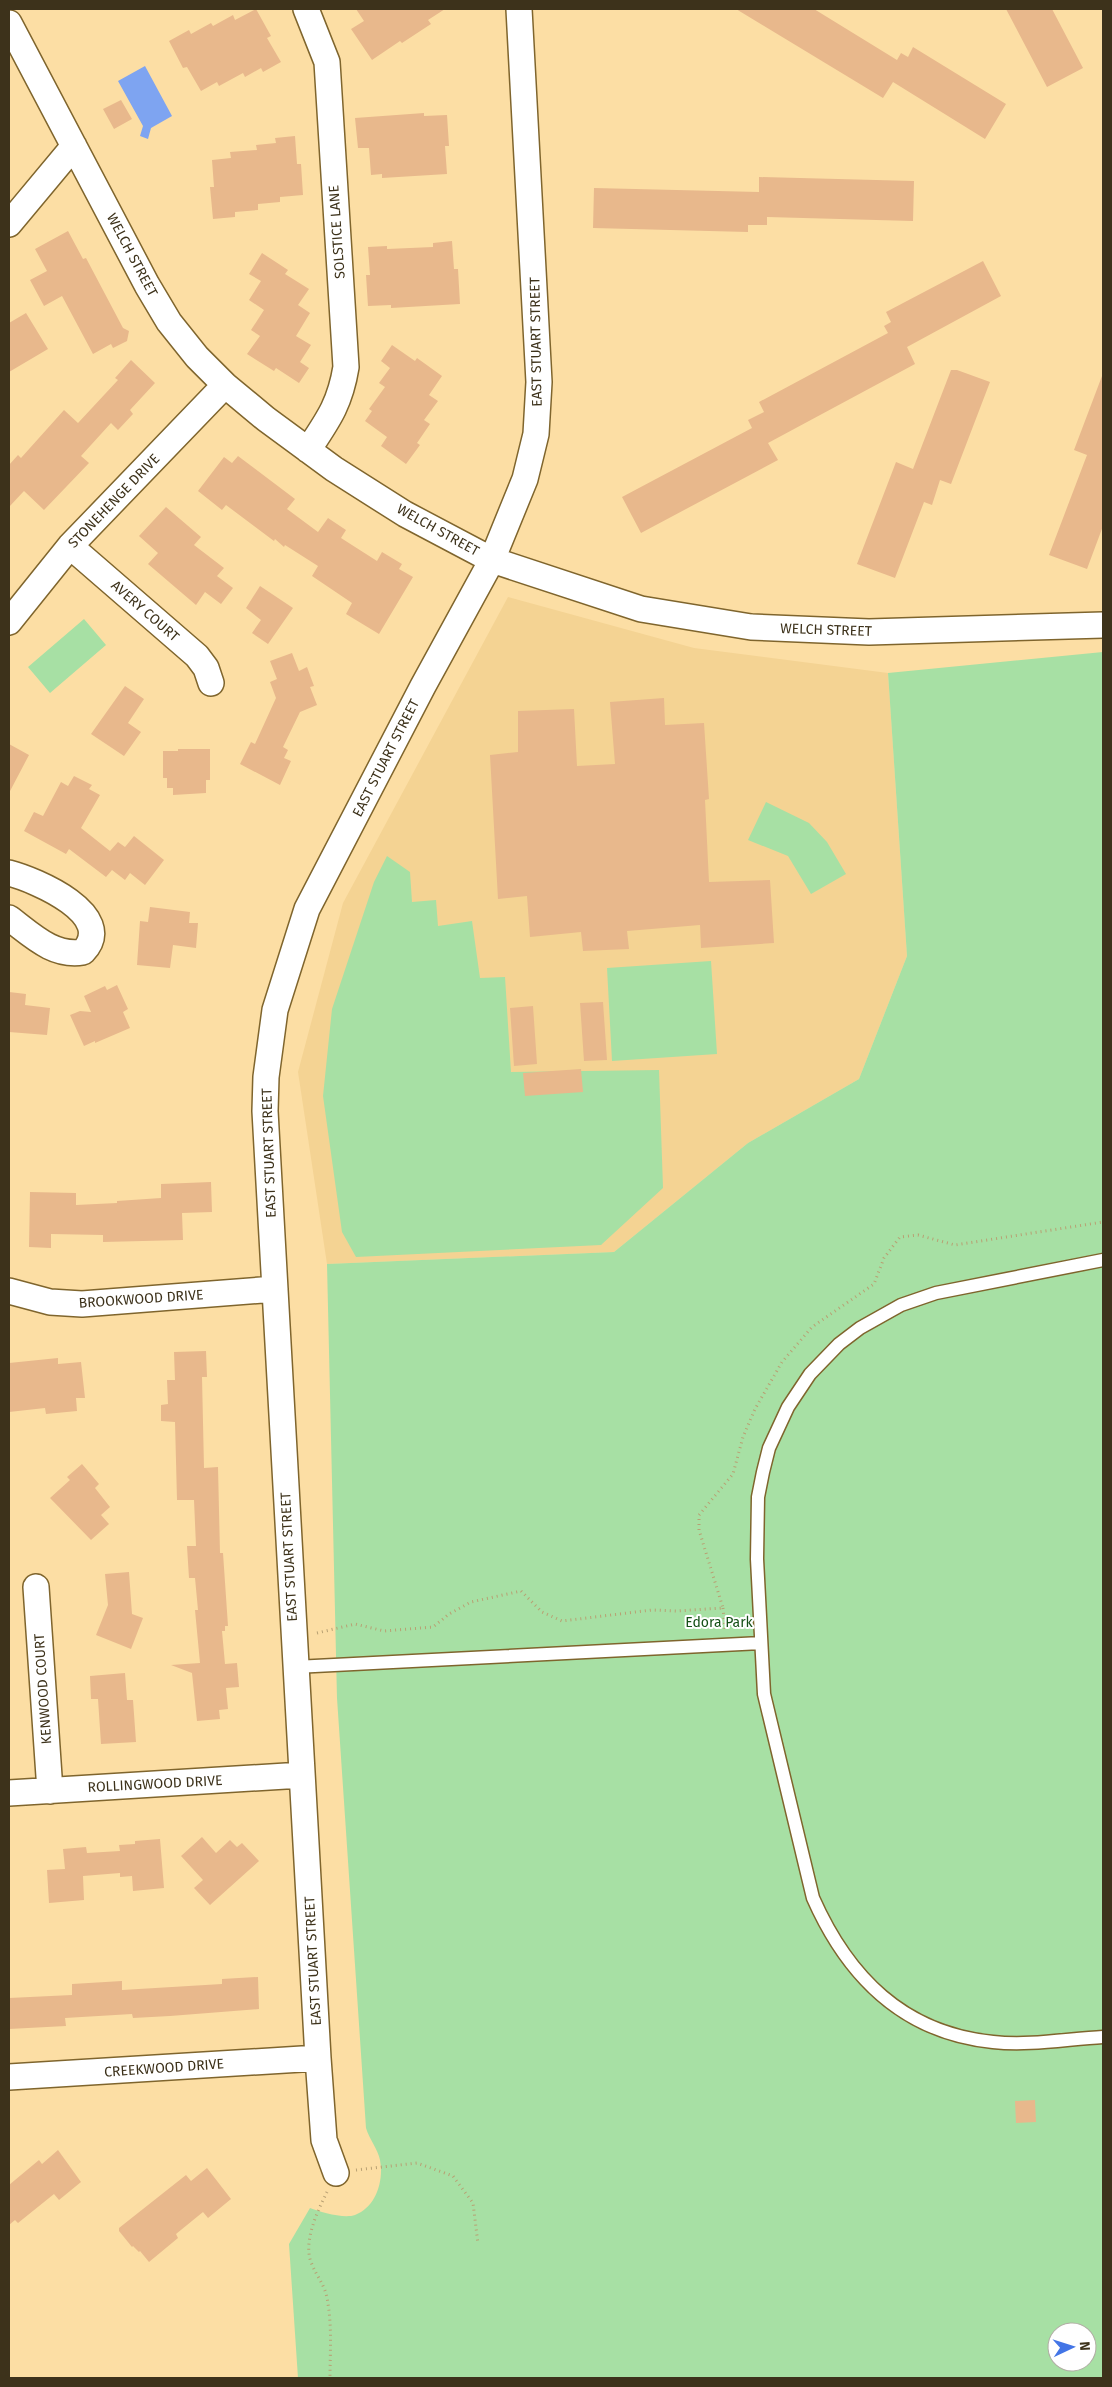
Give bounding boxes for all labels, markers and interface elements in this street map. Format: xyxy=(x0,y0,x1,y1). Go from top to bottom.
street label: SOLSTICE LANE xyxy=(325,185,349,279)
street label: WELCH STREET xyxy=(103,211,161,300)
street label: EAST STUART STREET xyxy=(526,276,546,407)
street label: STONEHENGE DRIVE xyxy=(65,450,163,552)
street label: WELCH STREET xyxy=(394,500,483,560)
street label: AVERY COURT xyxy=(108,577,183,646)
street label: WELCH STREET xyxy=(780,620,873,640)
street label: EAST STUART STREET xyxy=(349,696,423,820)
street label: EAST STUART STREET xyxy=(258,1087,280,1218)
street label: BROOKWOOD DRIVE xyxy=(78,1286,204,1312)
street label: EAST STUART STREET xyxy=(277,1491,301,1622)
park label: Edora Park xyxy=(685,1614,754,1631)
street label: KENWOOD COURT xyxy=(31,1632,55,1745)
street label: ROLLINGWOOD DRIVE xyxy=(87,1772,223,1796)
street label: EAST STUART STREET xyxy=(301,1895,325,2026)
street label: CREEKWOOD DRIVE xyxy=(104,2055,224,2081)
north arrow xyxy=(1047,2322,1097,2372)
text: N xyxy=(1076,2341,1093,2351)

